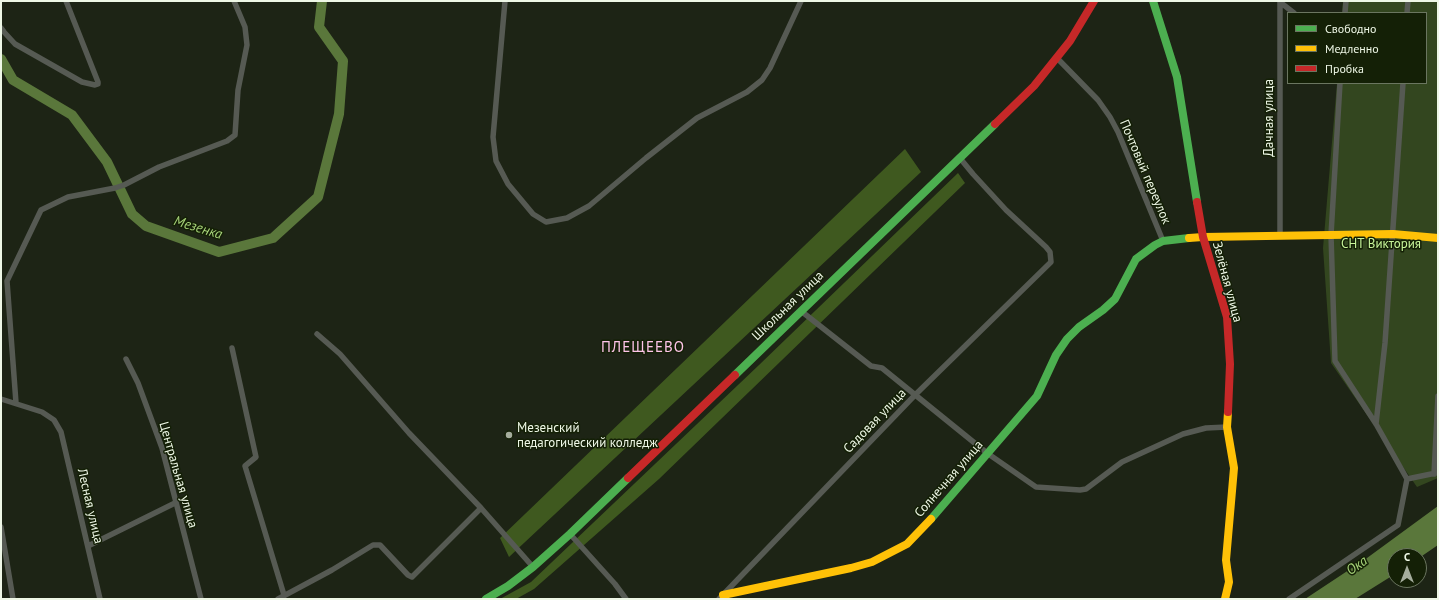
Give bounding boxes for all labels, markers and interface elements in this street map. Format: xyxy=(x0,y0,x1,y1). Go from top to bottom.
legend xyxy=(1287,12,1427,84)
text: Свободно xyxy=(1325,21,1376,36)
text: Медленно xyxy=(1325,41,1379,56)
text: Пробка xyxy=(1325,61,1364,76)
street label: Дачная улица xyxy=(1261,79,1277,157)
street label: Почтовый переулок xyxy=(1116,117,1174,227)
water label: Мезенка xyxy=(172,213,224,243)
park label: СНТ Виктория xyxy=(1341,236,1421,252)
street label: Зелёная улица xyxy=(1209,240,1245,324)
street label: Школьная улица xyxy=(749,268,827,344)
district label: ПЛЕЩЕЕВО xyxy=(601,339,685,357)
street label: Садовая улица xyxy=(840,386,910,456)
street label: Центральная улица xyxy=(155,420,201,530)
place label: Мезенский педагогический колледж xyxy=(517,420,658,451)
marker: Мезенский педагогический колледж xyxy=(504,430,514,440)
street label: Солнечная улица xyxy=(911,437,987,521)
street label: Лесная улица xyxy=(74,467,106,545)
north arrow xyxy=(1387,548,1427,588)
text: С xyxy=(1404,550,1410,564)
water label: Ока xyxy=(1343,553,1371,579)

